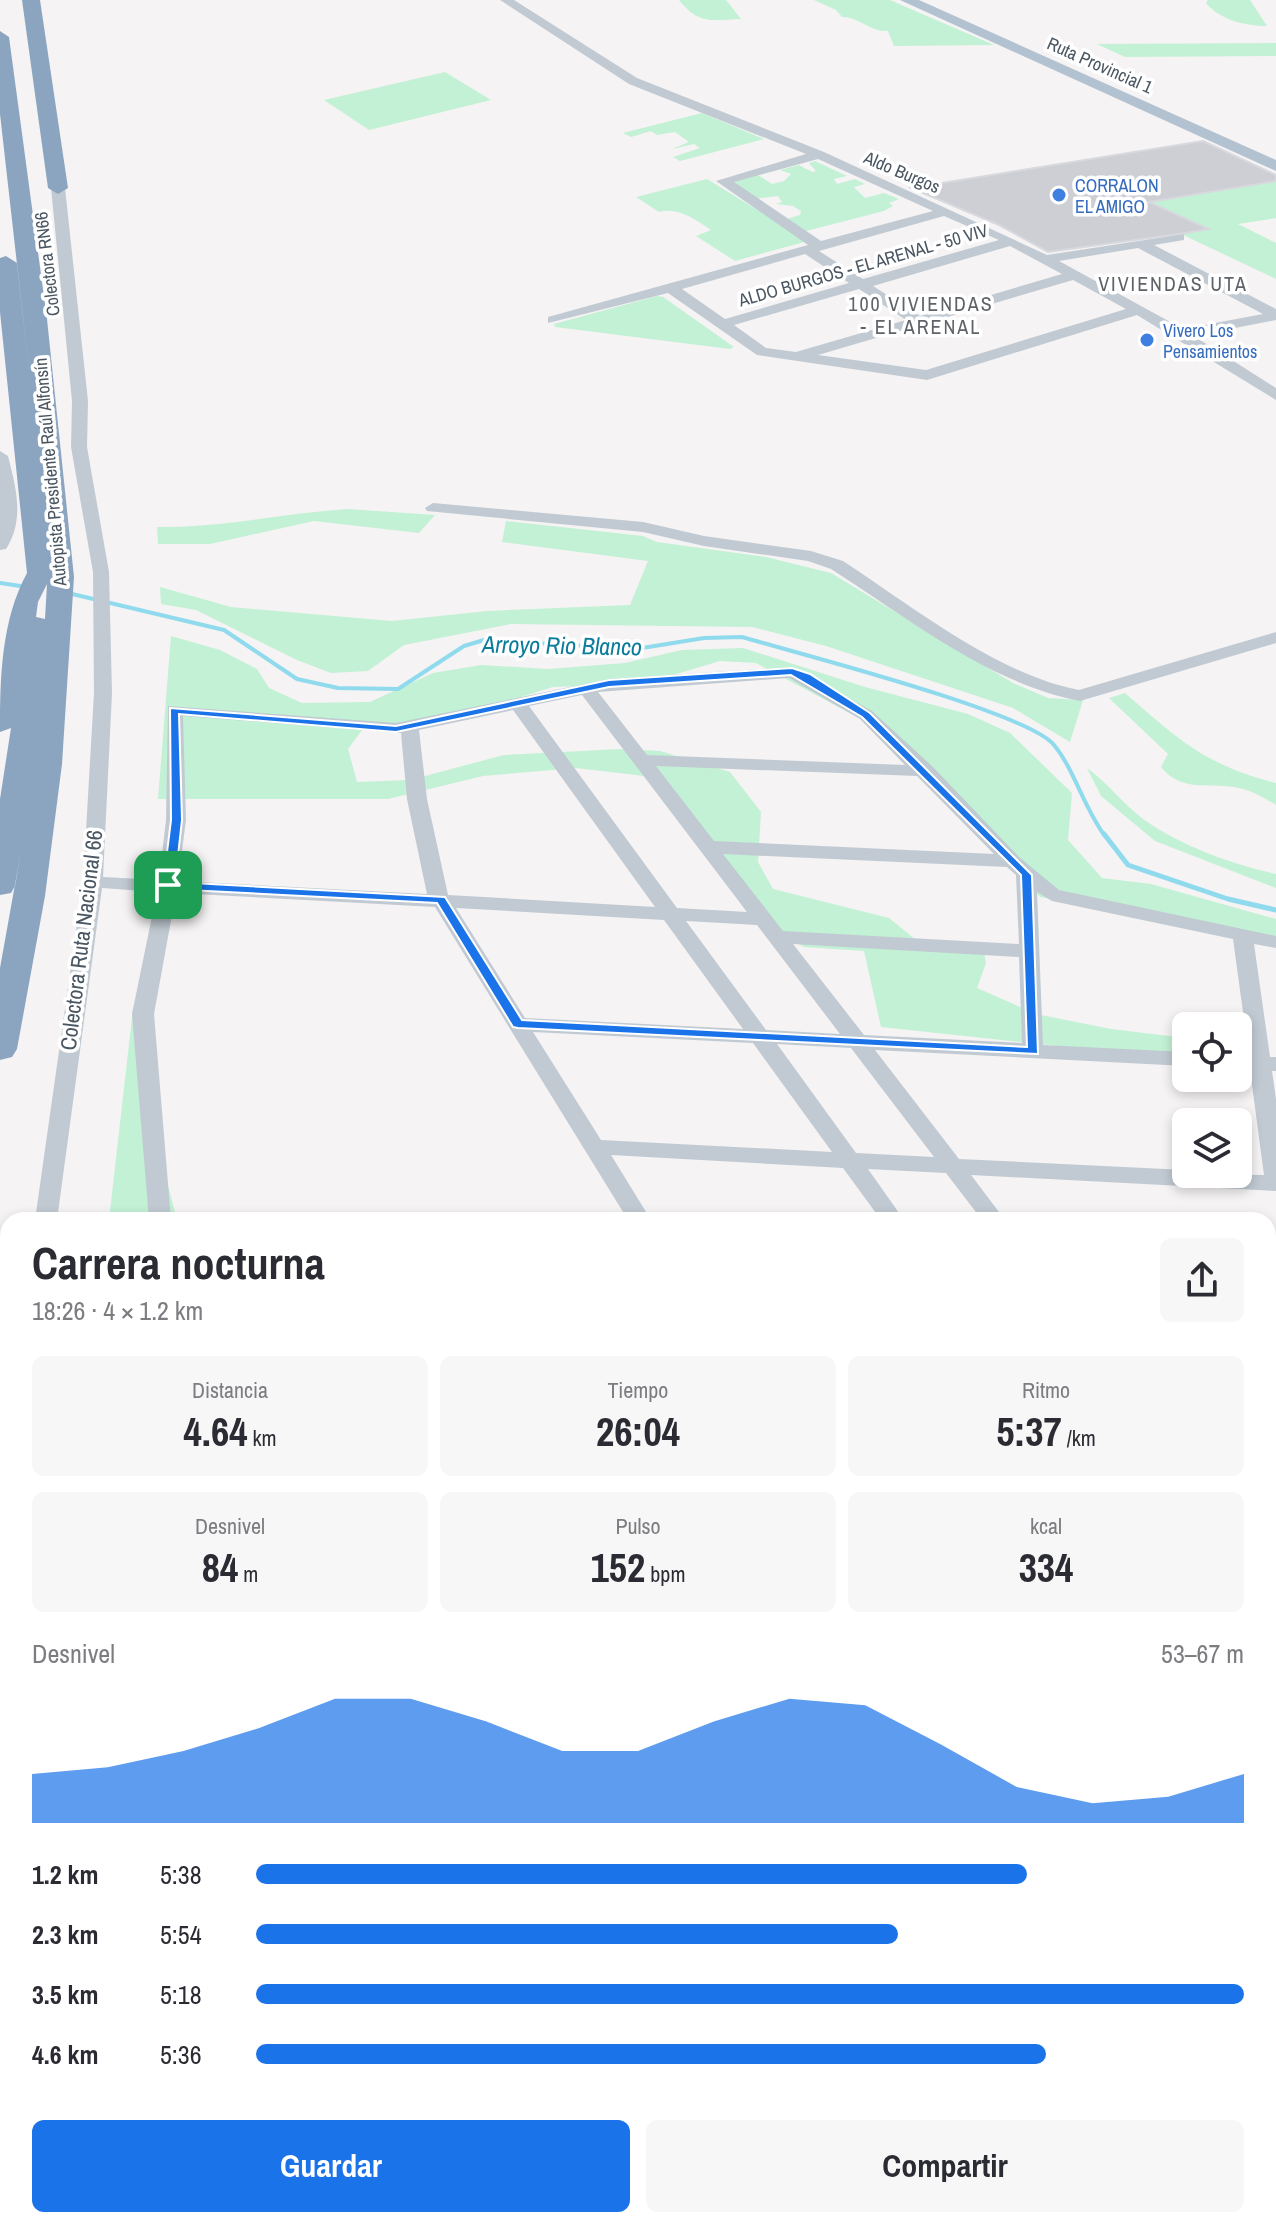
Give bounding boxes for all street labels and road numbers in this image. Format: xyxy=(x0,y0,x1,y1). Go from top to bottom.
street label: Ruta Provincial 1 xyxy=(1043,31,1158,100)
street label: Aldo Burgos xyxy=(859,144,944,199)
street label: Colectora RN66 xyxy=(28,210,66,318)
street label: ALDO BURGOS - EL ARENAL - 50 VIV xyxy=(735,217,991,313)
street label: Autopista Presidente Raúl Alfonsín xyxy=(28,357,73,588)
street label: Colectora Ruta Nacional 66 xyxy=(53,828,109,1052)

